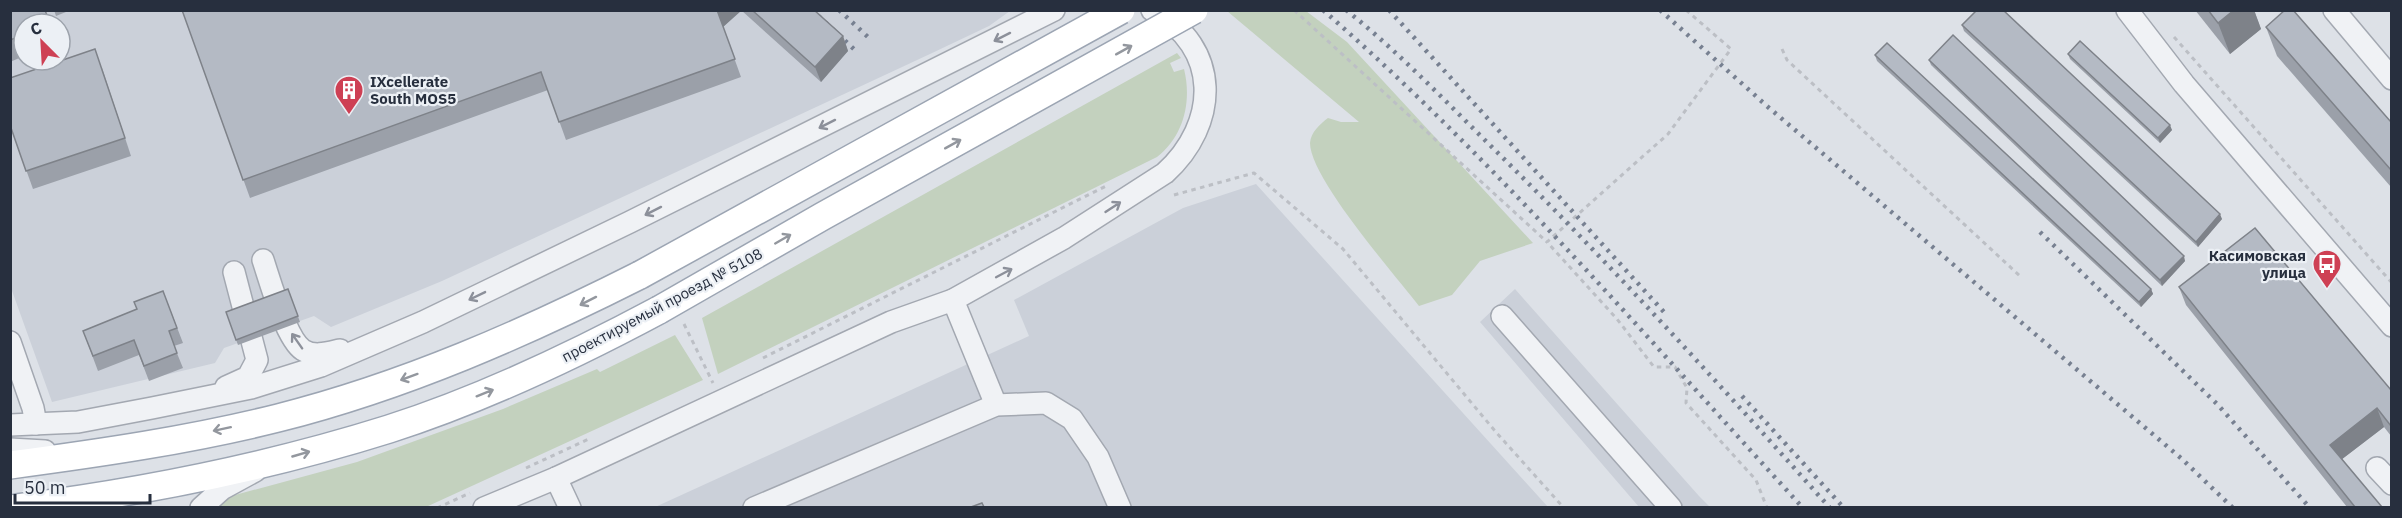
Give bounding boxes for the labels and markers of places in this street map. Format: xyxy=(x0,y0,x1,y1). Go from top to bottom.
place label: IXcellerate South MOS5 xyxy=(370,72,456,108)
building icon: IXcellerate South MOS5 xyxy=(333,74,365,116)
place label: Касимовская улица xyxy=(2209,246,2306,282)
bus stop icon: Касимовская улица xyxy=(2311,248,2343,290)

